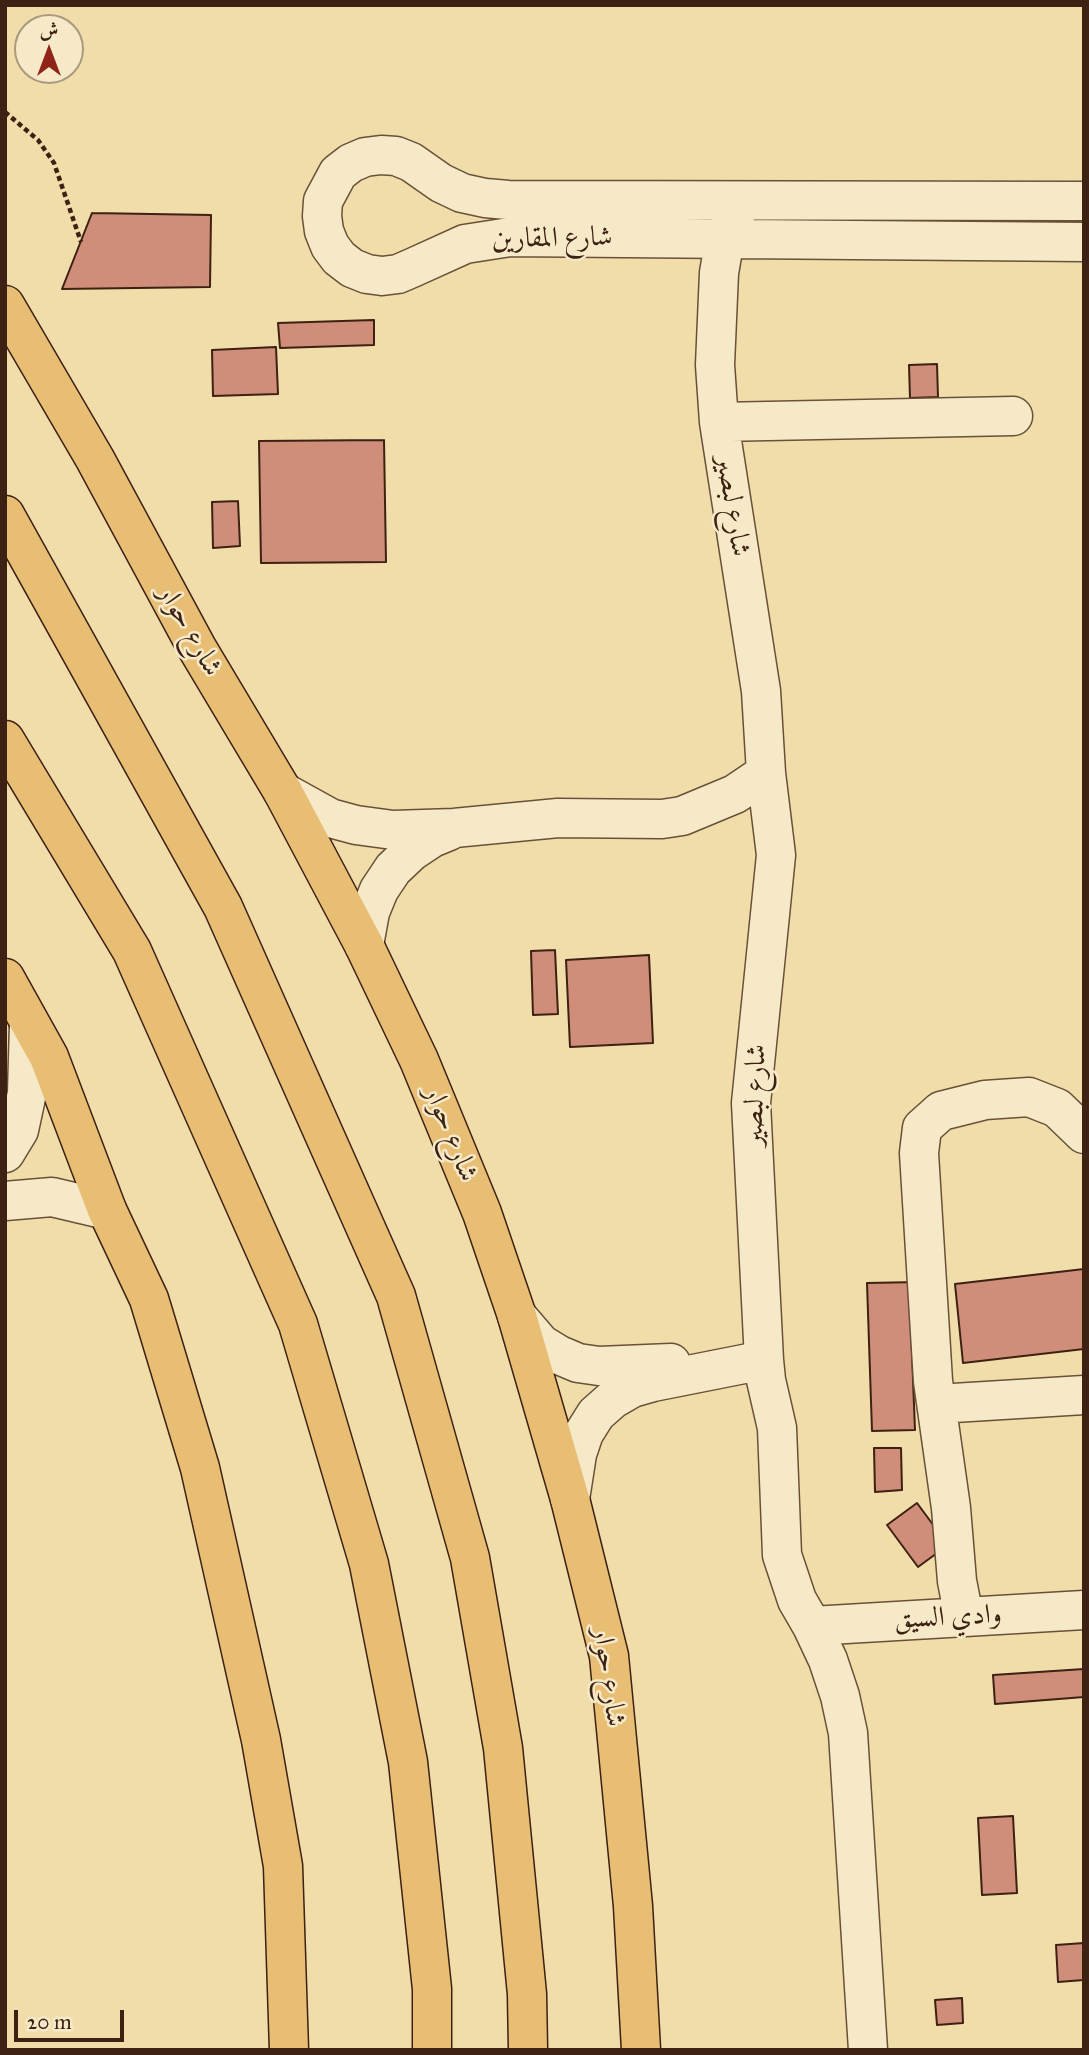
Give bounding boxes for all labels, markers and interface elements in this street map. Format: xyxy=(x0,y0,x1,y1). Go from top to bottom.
north arrow xyxy=(14,14,84,84)
text: ش xyxy=(40,18,58,41)
street label: شارع المقارين xyxy=(491,221,613,257)
street label: شارع لبصير xyxy=(707,453,757,559)
street label: شارع حوار xyxy=(149,579,229,683)
street label: شارع لبصير xyxy=(737,1043,775,1147)
street label: شارع حوار xyxy=(416,1081,484,1187)
street label: وادي السيق xyxy=(893,1598,1003,1638)
street label: شارع حوار xyxy=(584,1625,632,1729)
scale bar xyxy=(18,1996,128,2040)
text: 20 m xyxy=(27,2009,72,2035)

